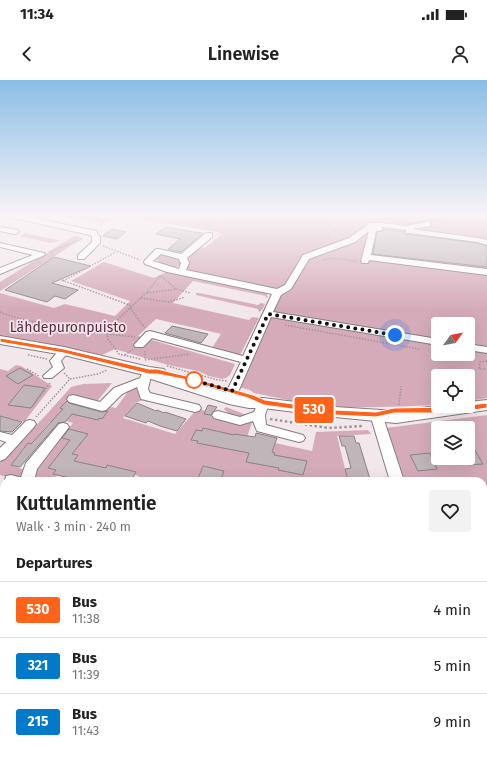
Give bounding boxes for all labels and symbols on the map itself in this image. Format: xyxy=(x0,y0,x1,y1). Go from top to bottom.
north arrow xyxy=(431,317,475,361)
park label: Lähdepuronpuisto xyxy=(10,319,126,336)
your location xyxy=(385,325,405,345)
unlabelled marker xyxy=(185,371,203,389)
line badge: 530 xyxy=(291,397,337,423)

